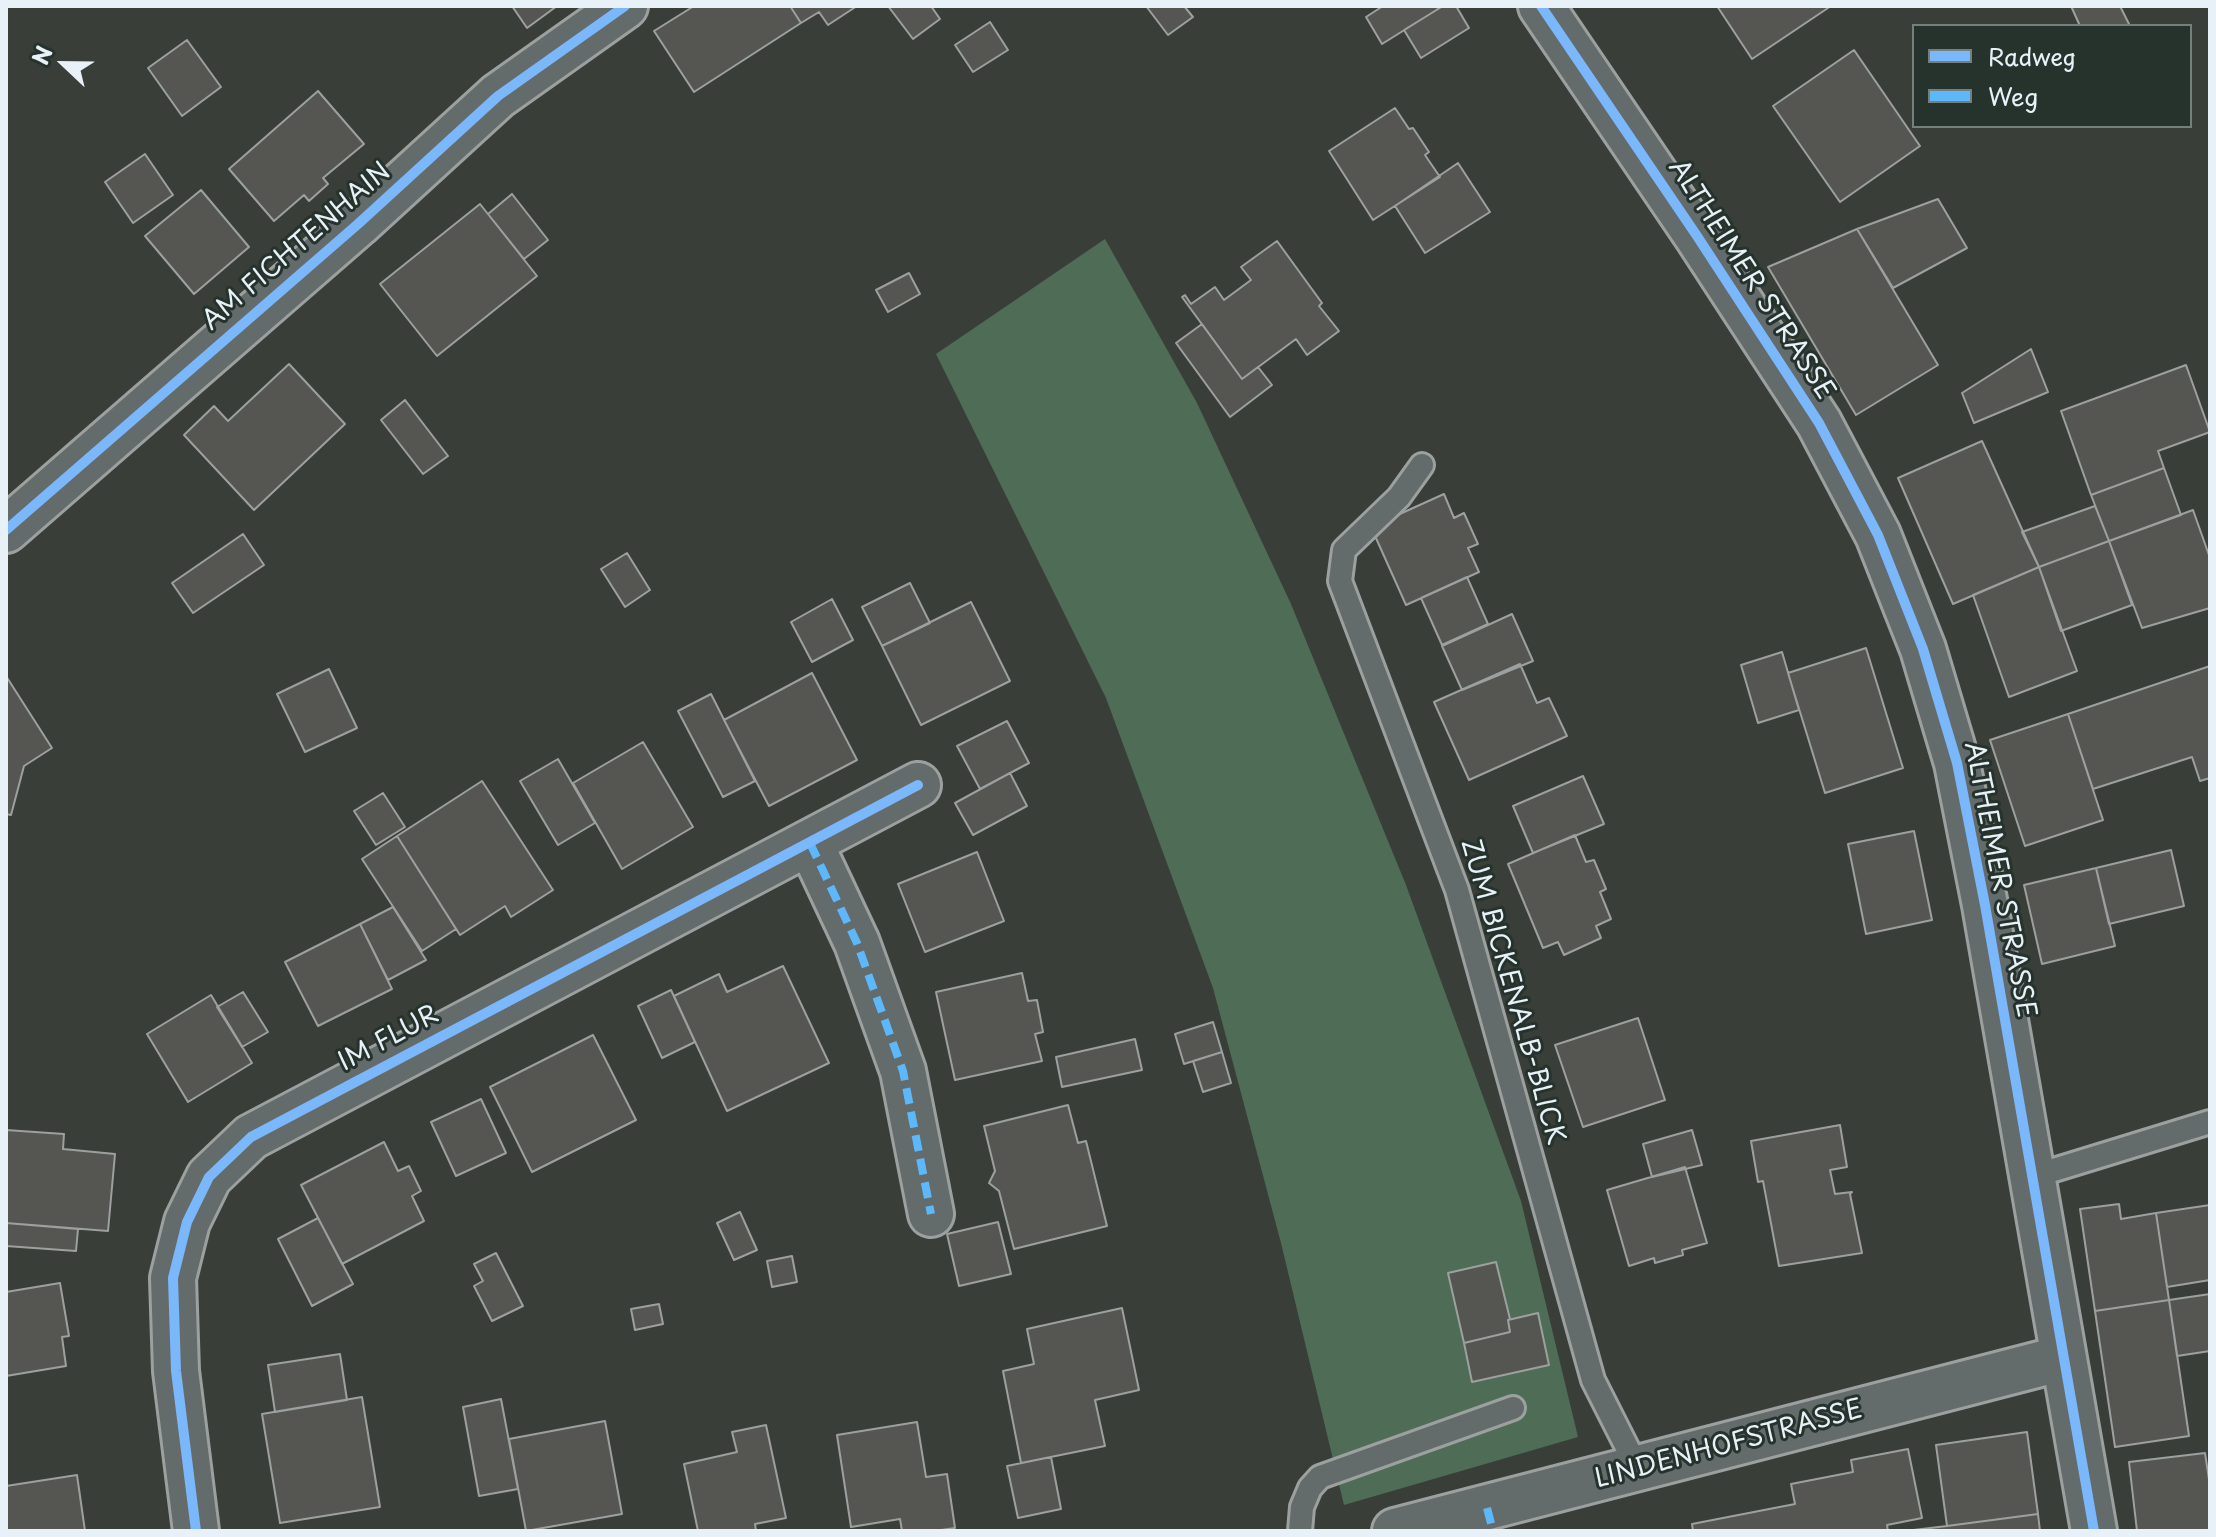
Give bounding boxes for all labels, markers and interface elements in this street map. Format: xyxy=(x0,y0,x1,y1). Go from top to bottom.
north arrow xyxy=(24,24,104,104)
legend xyxy=(1912,24,2192,128)
text: Radweg xyxy=(1988,38,2076,74)
text: N xyxy=(23,41,60,69)
text: Weg xyxy=(1988,78,2038,114)
street label: ALTHEIMER STRASSE xyxy=(1661,154,1841,406)
street label: AM FICHTENHAIN xyxy=(196,157,398,337)
street label: ALTHEIMER STRASSE xyxy=(1957,739,2041,1021)
street label: ZUM BICKENALB-BLICK xyxy=(1453,836,1571,1148)
street label: IM FLUR xyxy=(333,1000,445,1078)
street label: LINDENHOFSTRASSE xyxy=(1592,1394,1866,1496)

